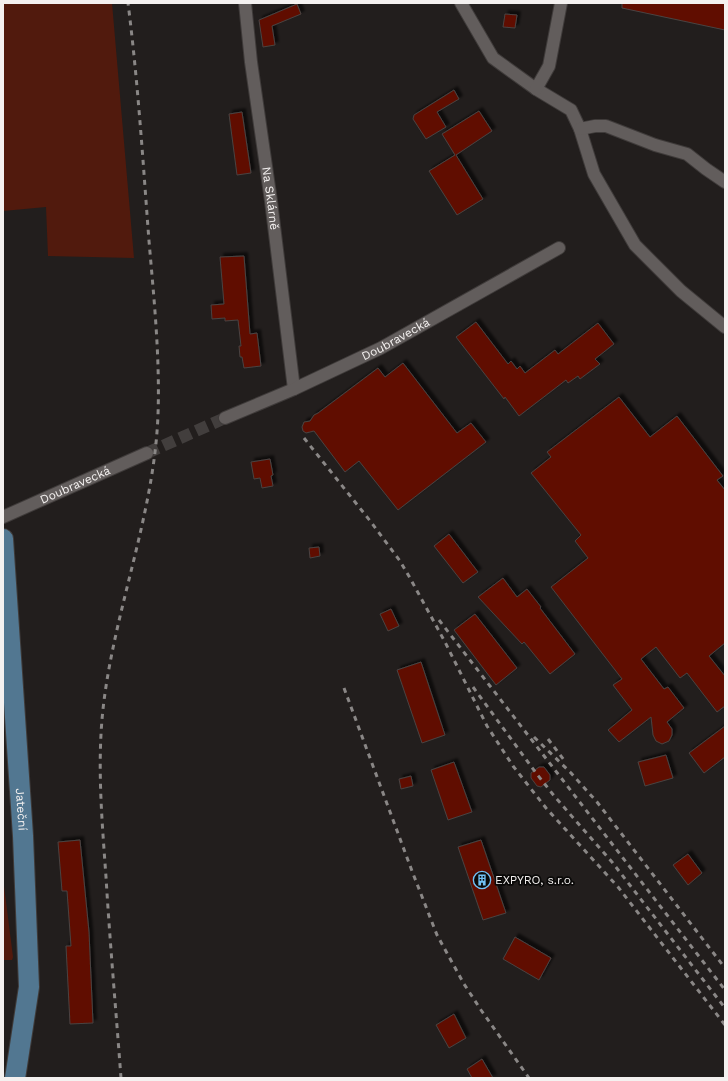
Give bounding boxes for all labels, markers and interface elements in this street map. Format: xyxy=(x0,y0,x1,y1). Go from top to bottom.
street label: Na Sklárně xyxy=(259,166,281,231)
street label: Doubravecká xyxy=(359,315,432,363)
street label: Doubravecká xyxy=(38,463,113,507)
street label: Jateční xyxy=(13,788,30,831)
building icon: EXPYRO, s.r.o. xyxy=(472,870,492,890)
place label: EXPYRO, s.r.o. xyxy=(495,873,574,887)

